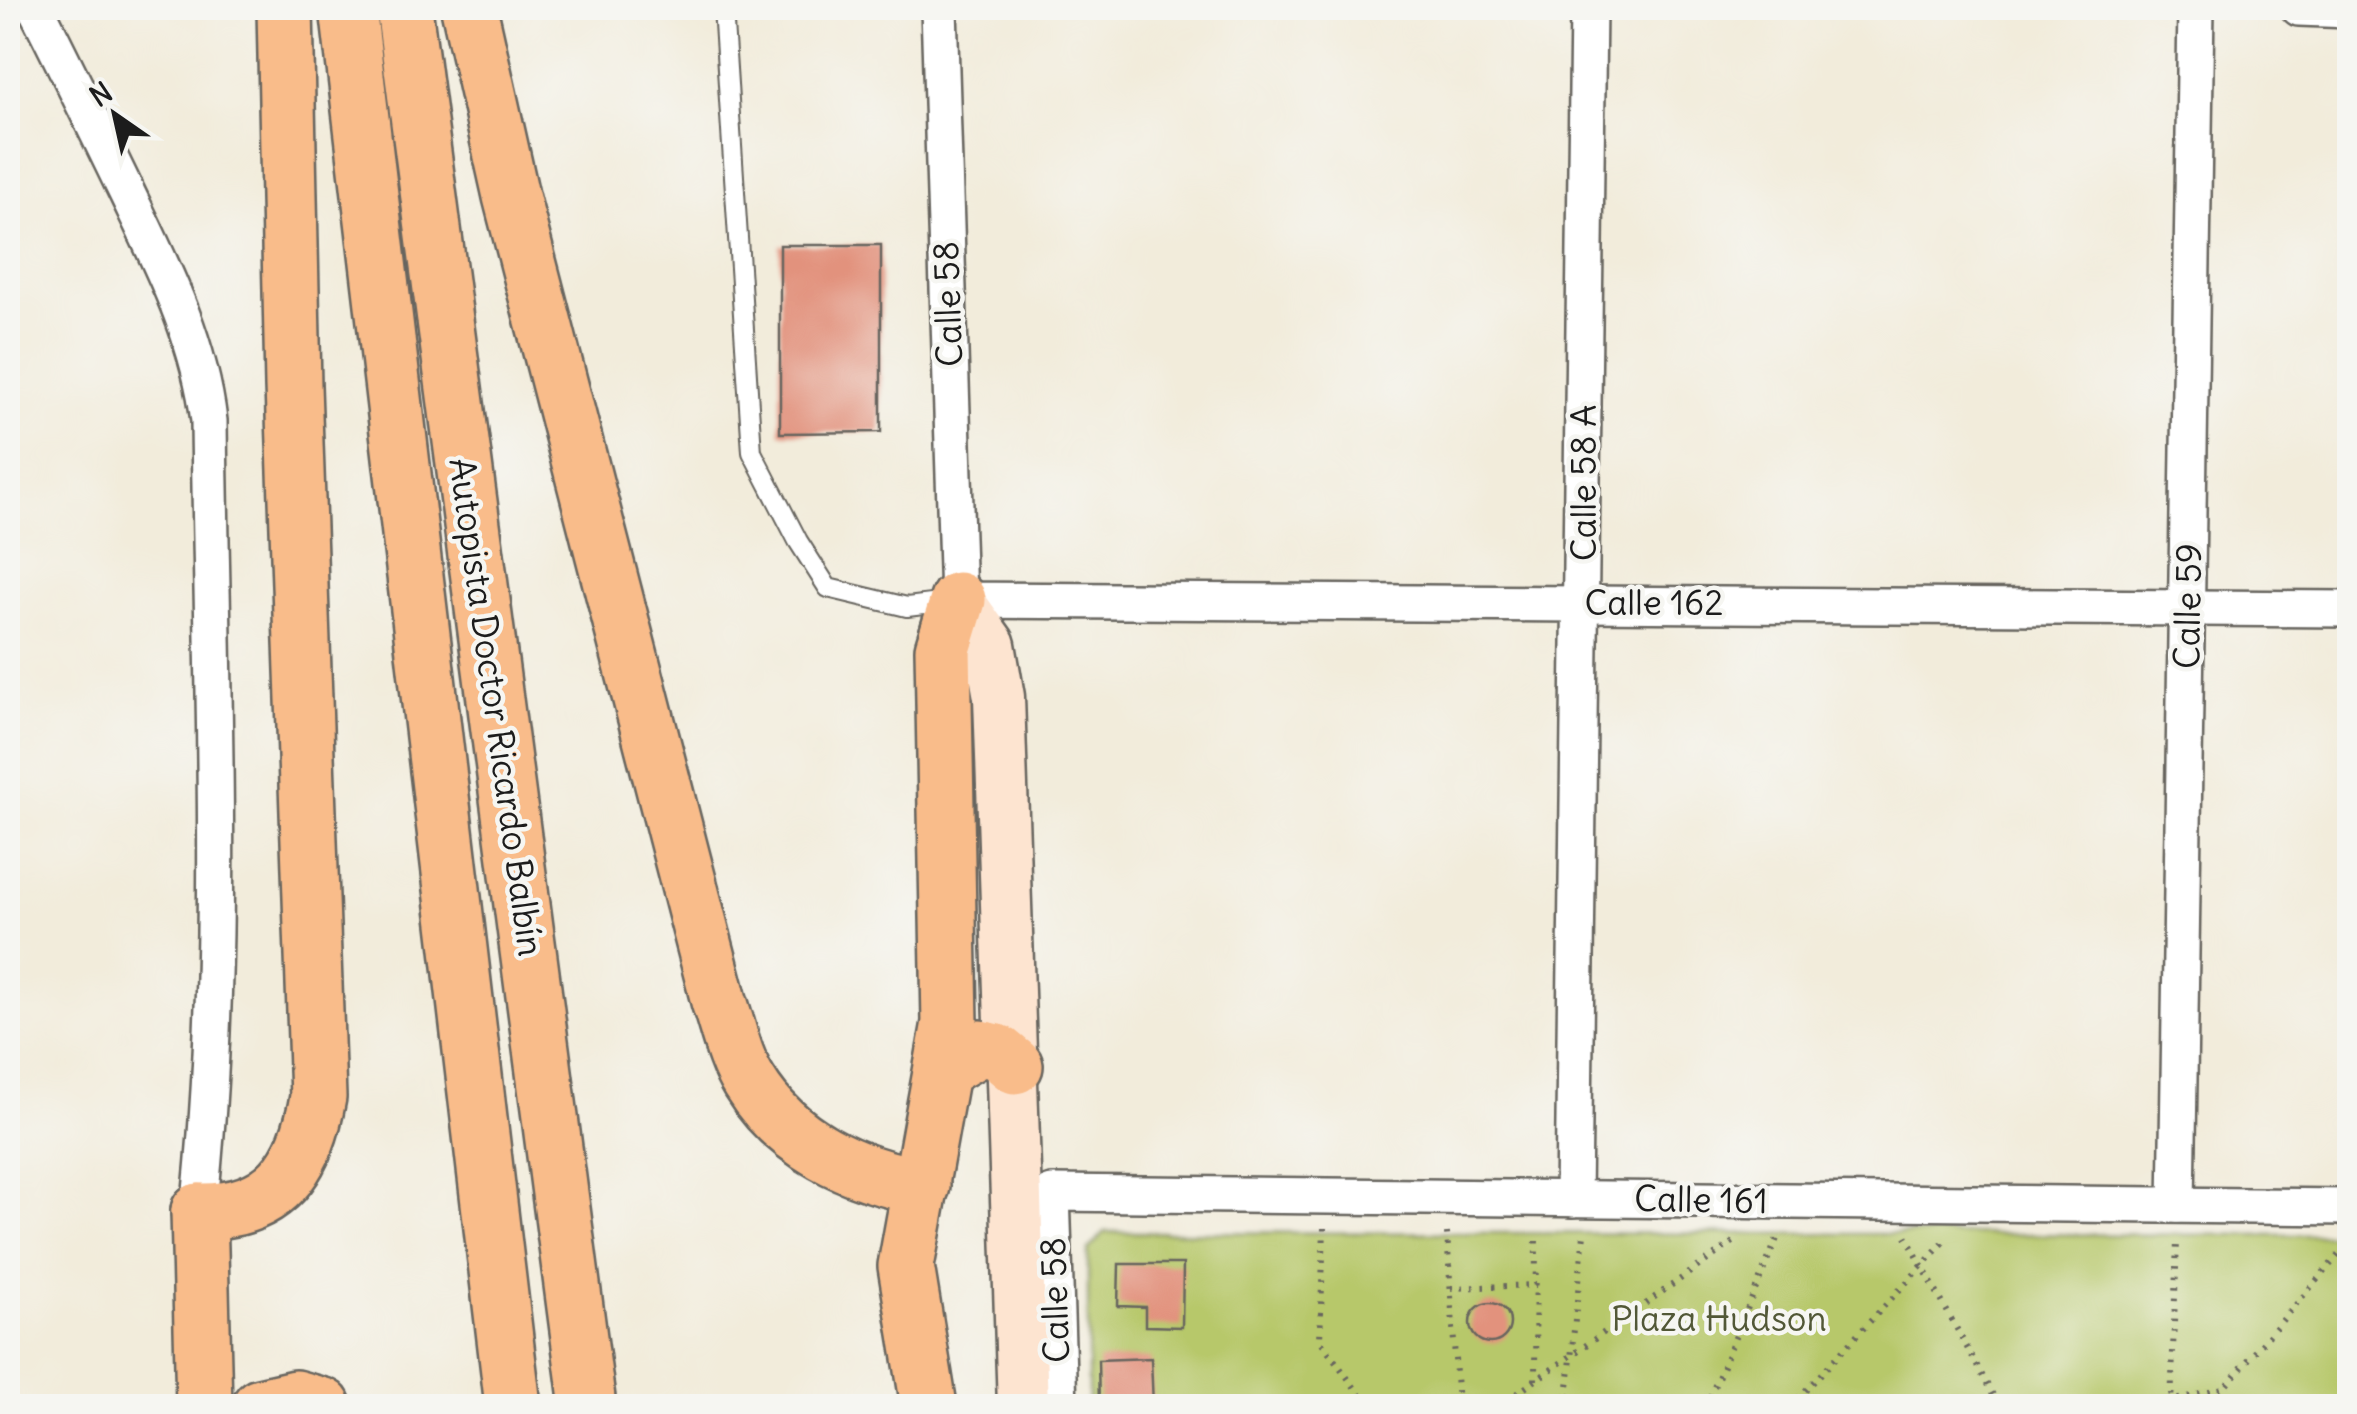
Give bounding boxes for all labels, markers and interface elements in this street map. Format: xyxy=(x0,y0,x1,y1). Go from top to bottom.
north arrow xyxy=(65,65,165,165)
text: N xyxy=(83,74,119,115)
street label: Calle 58 xyxy=(923,240,971,368)
street label: Calle 58 A xyxy=(1561,405,1605,561)
street label: Autopista Doctor Ricardo Balbín xyxy=(440,455,554,959)
street label: Calle 59 xyxy=(2164,543,2210,669)
street label: Calle 162 xyxy=(1585,580,1723,624)
street label: Calle 161 xyxy=(1634,1176,1768,1222)
street label: Calle 58 xyxy=(1030,1236,1078,1364)
park label: Plaza Hudson xyxy=(1611,1296,1827,1340)

